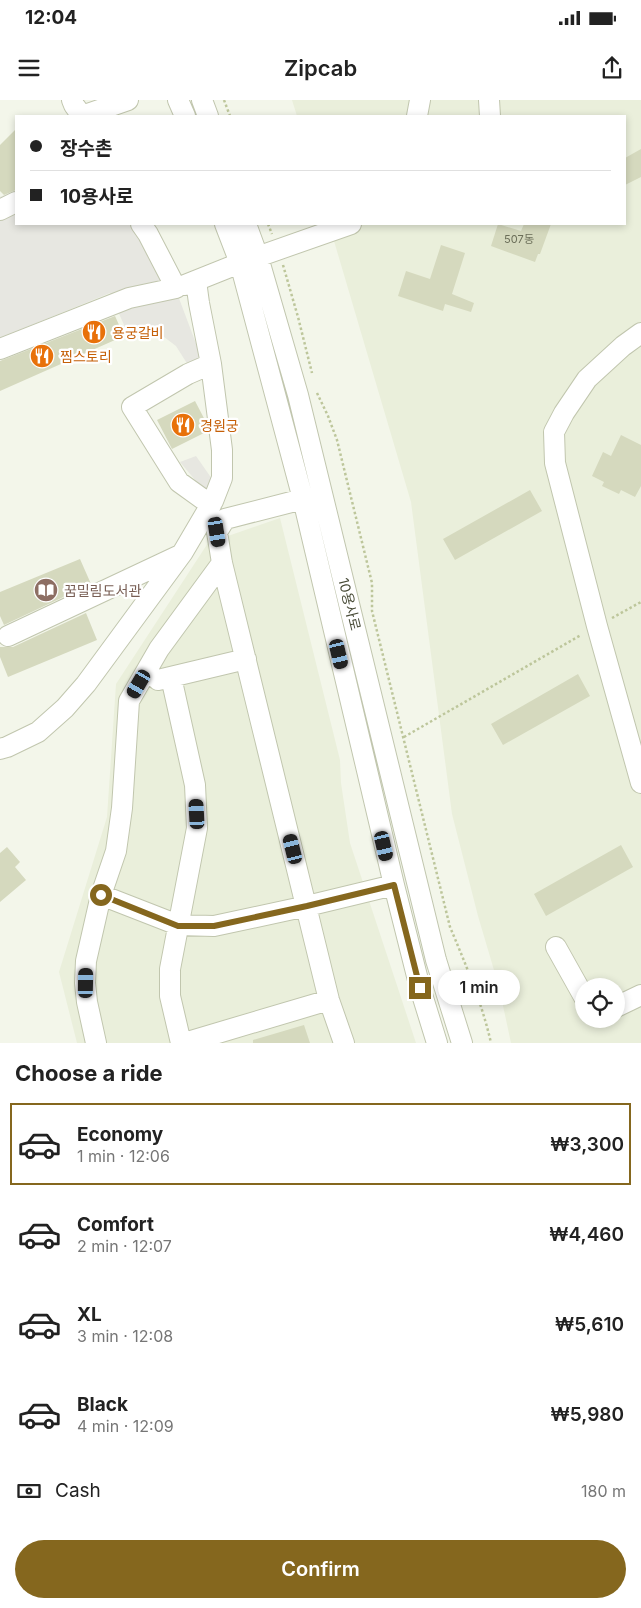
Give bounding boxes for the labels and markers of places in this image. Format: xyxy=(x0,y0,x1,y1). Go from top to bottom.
restaurant icon: 용궁갈비 xyxy=(81,319,107,345)
place label: 용궁갈비 xyxy=(112,324,164,341)
restaurant icon: 찜스토리 xyxy=(29,343,55,369)
place label: 찜스토리 xyxy=(60,348,112,365)
restaurant icon: 경원궁 xyxy=(170,412,196,438)
place label: 경원궁 xyxy=(200,417,239,434)
library icon: 꿈밀림도서관 xyxy=(33,577,59,603)
place label: 꿈밀림도서관 xyxy=(64,582,141,599)

